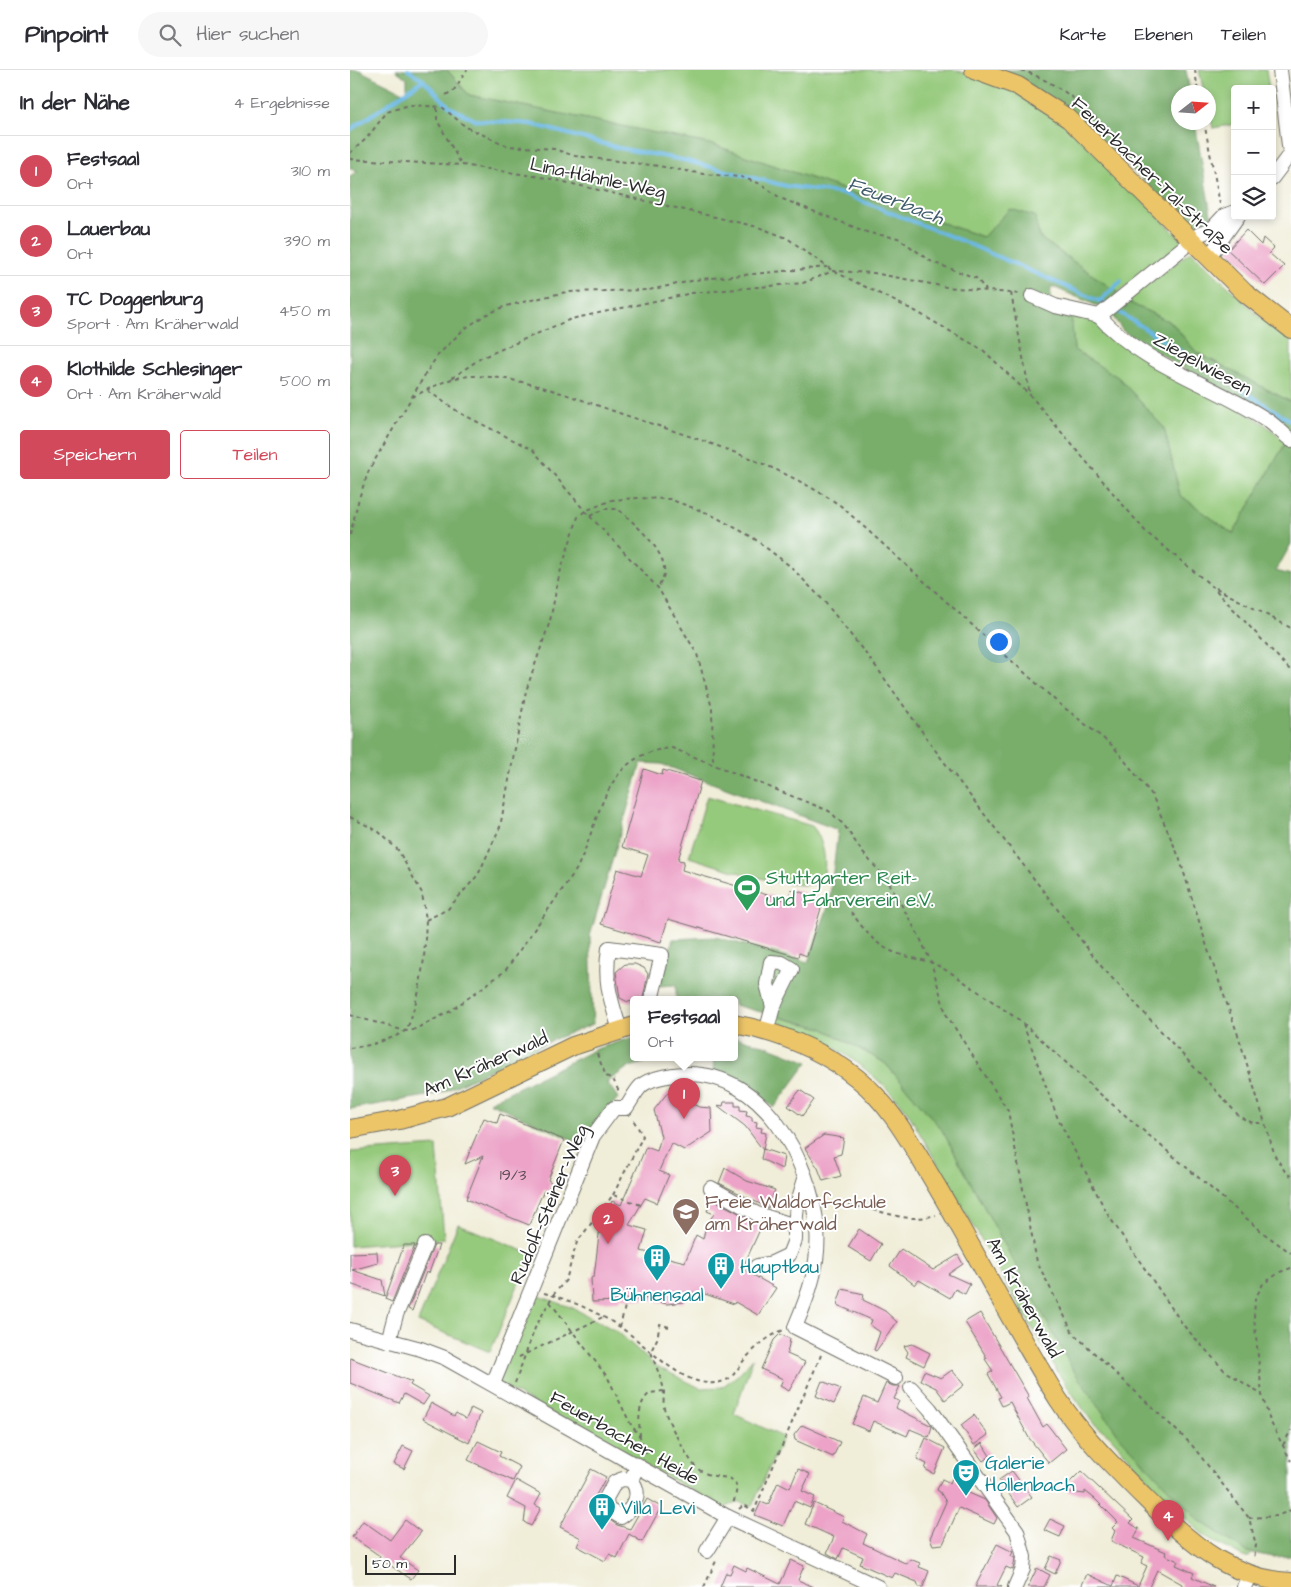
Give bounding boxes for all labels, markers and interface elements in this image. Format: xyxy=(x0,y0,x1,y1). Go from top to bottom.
search box xyxy=(138,12,488,57)
text: Pinpoint xyxy=(25,18,108,52)
icon: search xyxy=(156,21,184,49)
text: Hier suchen xyxy=(196,21,299,48)
text: Karte xyxy=(1059,22,1107,47)
text: Ebenen xyxy=(1135,22,1193,47)
text: Teilen xyxy=(1221,22,1266,47)
north arrow xyxy=(1171,85,1216,130)
map controls xyxy=(1231,85,1276,220)
button: + xyxy=(1231,85,1276,130)
text: In der Nähe xyxy=(20,88,130,117)
street label: Feuerbacher-Tal-Straße xyxy=(1065,91,1239,261)
text: 4 Ergebnisse xyxy=(233,92,330,114)
button: − xyxy=(1231,130,1276,175)
text: Festsaal xyxy=(67,146,140,173)
street label: Lina-Hähnle-Weg xyxy=(527,151,668,207)
text: 1 xyxy=(35,160,37,182)
text: 310 m xyxy=(291,160,330,182)
water label: Feuerbach xyxy=(844,170,949,232)
text: Ort xyxy=(67,173,93,195)
button: layers xyxy=(1231,175,1276,220)
text: Lauerbau xyxy=(67,216,150,243)
text: 2 xyxy=(31,230,41,252)
text: 390 m xyxy=(284,230,330,252)
text: Ort xyxy=(67,243,93,265)
text: TC Doggenburg xyxy=(67,286,203,313)
text: 3 xyxy=(32,300,40,322)
text: 450 m xyxy=(279,300,330,322)
text: Sport · Am Kräherwald xyxy=(67,313,239,335)
street label: Ziegelwiesen xyxy=(1148,326,1256,403)
text: Klothilde Schlesinger xyxy=(67,356,242,383)
text: 4 xyxy=(31,370,41,392)
text: 500 m xyxy=(280,370,330,392)
text: Ort · Am Kräherwald xyxy=(67,383,221,405)
button: Speichern xyxy=(20,430,170,479)
button: Teilen xyxy=(180,430,330,479)
your location xyxy=(986,629,1012,655)
place label: Stuttgarter Reit- und Fahrverein e.V. xyxy=(766,865,934,914)
sports icon: Stuttgarter Reit- und Fahrverein e.V. xyxy=(732,873,762,912)
popup xyxy=(630,996,738,1061)
text: Festsaal xyxy=(648,1004,720,1031)
street label: Am Kräherwald xyxy=(419,1025,553,1104)
text: Ort xyxy=(648,1031,674,1053)
pin: 1 xyxy=(668,1078,700,1119)
street label: Rudolf-Steiner-Weg xyxy=(504,1120,596,1289)
pin: 3 xyxy=(379,1155,411,1196)
house number: 19/3 xyxy=(500,1164,526,1186)
place label: Freie Waldorfschule am Kräherwald xyxy=(705,1189,886,1238)
school or university icon: Freie Waldorfschule am Kräherwald xyxy=(671,1197,701,1236)
pin: 2 xyxy=(592,1203,624,1244)
street label: Am Kräherwald xyxy=(979,1233,1068,1363)
building icon: Bühnensaal xyxy=(642,1243,672,1282)
building icon: Hauptbau xyxy=(706,1251,736,1290)
place label: Hauptbau xyxy=(740,1254,819,1281)
place label: Bühnensaal xyxy=(610,1282,704,1309)
street label: Feuerbacher Heide xyxy=(544,1384,704,1492)
place label: Galerie Hollenbach xyxy=(985,1450,1075,1499)
theatre icon: Galerie Hollenbach xyxy=(951,1458,981,1497)
building icon: Villa Levi xyxy=(587,1492,617,1531)
place label: Villa Levi xyxy=(621,1495,695,1522)
pin: 4 xyxy=(1152,1500,1184,1541)
scale bar xyxy=(365,1552,456,1575)
text: 50 m xyxy=(372,1554,407,1574)

